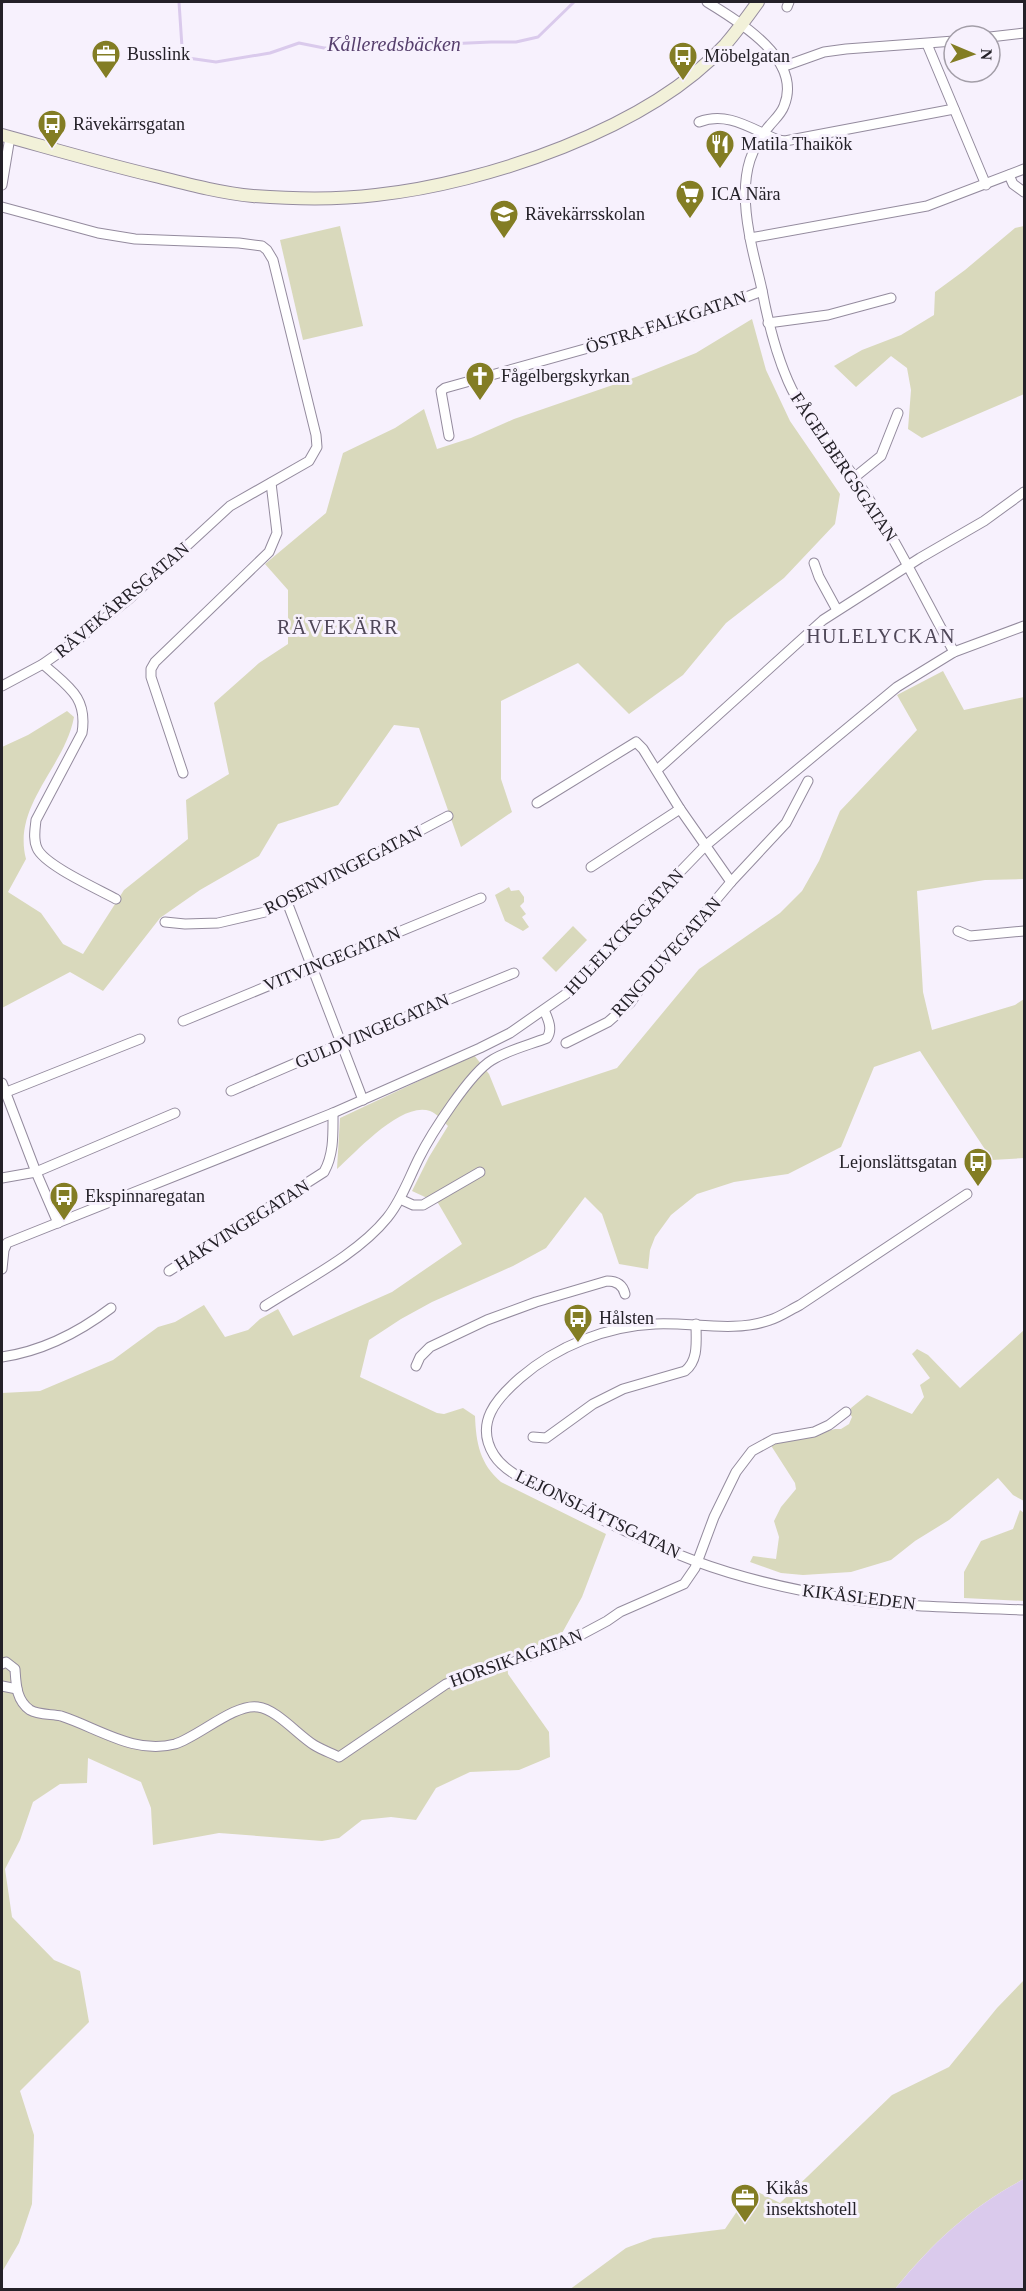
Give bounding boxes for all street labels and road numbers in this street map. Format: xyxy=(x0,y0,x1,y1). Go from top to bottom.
street label: ÖSTRA FALKGATAN xyxy=(583,287,749,357)
street label: FÅGELBERGSGATAN xyxy=(787,389,901,545)
street label: RÄVEKÄRRSGATAN xyxy=(51,538,193,662)
street label: ROSENVINGEGATAN xyxy=(261,821,425,919)
street label: HULELYCKSGATAN xyxy=(561,865,687,999)
street label: RINGDUVEGATAN xyxy=(607,893,725,1021)
street label: VITVINGEGATAN xyxy=(261,922,403,996)
street label: GULDVINGEGATAN xyxy=(292,989,452,1073)
street label: HAKVINGEGATAN xyxy=(171,1176,313,1274)
street label: LEJONSLÄTTSGATAN xyxy=(512,1465,684,1563)
street label: KIKÅSLEDEN xyxy=(801,1580,917,1614)
street label: HORSIKAGATAN xyxy=(447,1625,585,1691)

